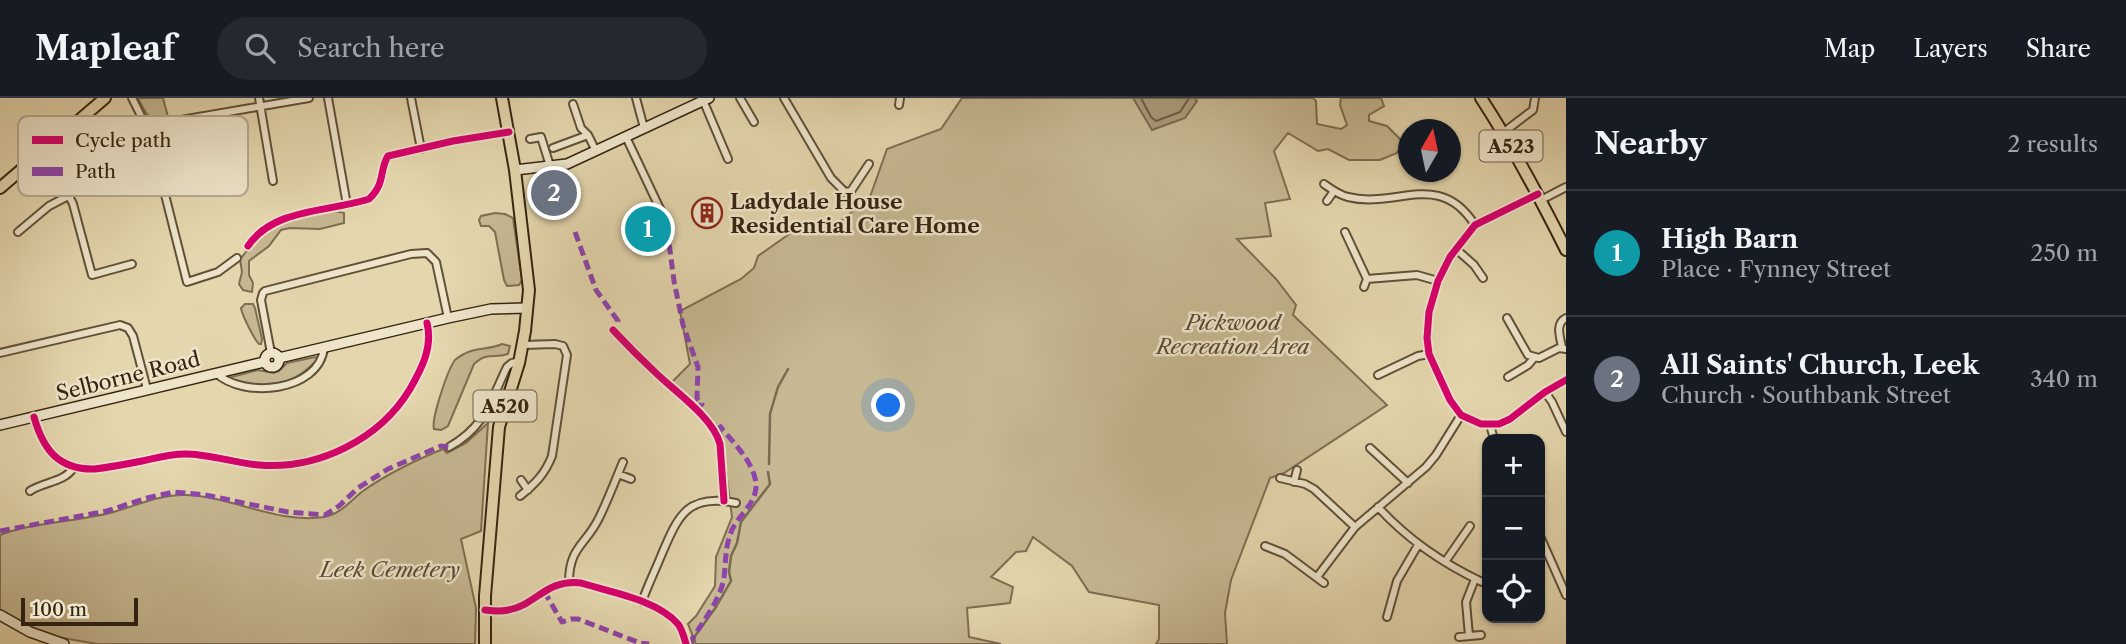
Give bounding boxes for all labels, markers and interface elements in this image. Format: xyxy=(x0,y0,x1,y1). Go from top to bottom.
search box xyxy=(217,17,707,80)
text: Mapleaf xyxy=(35,28,175,69)
icon: search xyxy=(241,29,279,67)
text: Search here xyxy=(297,32,445,64)
text: Map xyxy=(1824,34,1875,63)
text: Layers xyxy=(1913,34,1988,63)
text: Share xyxy=(2026,34,2091,63)
legend xyxy=(18,116,248,196)
north arrow xyxy=(1398,119,1461,182)
text: Nearby xyxy=(1594,125,1707,162)
text: Cycle path xyxy=(75,129,171,152)
road number: A523 xyxy=(1480,130,1542,162)
text: 2 results xyxy=(2007,130,2098,158)
text: Path xyxy=(75,160,116,183)
pin: 2 xyxy=(531,167,577,219)
place label: Ladydale House Residential Care Home xyxy=(730,189,980,238)
building icon: Ladydale House Residential Care Home xyxy=(690,196,724,230)
pin: 1 xyxy=(625,203,671,255)
text: High Barn xyxy=(1661,223,1798,255)
text: 1 xyxy=(1612,239,1622,267)
text: 250 m xyxy=(2030,239,2098,267)
text: Place · Fynney Street xyxy=(1661,255,1891,283)
park label: Pickwood Recreation Area xyxy=(1155,310,1310,359)
street label: Selborne Road xyxy=(53,346,203,406)
text: All Saints' Church, Leek xyxy=(1661,349,1979,381)
text: 2 xyxy=(1610,365,1624,393)
text: 340 m xyxy=(2030,365,2098,393)
text: Church · Southbank Street xyxy=(1661,381,1951,409)
your location xyxy=(871,388,905,422)
road number: A520 xyxy=(474,390,536,422)
map controls xyxy=(1482,434,1545,623)
button: + xyxy=(1482,434,1545,497)
button: − xyxy=(1482,497,1545,560)
park label: Leek Cemetery xyxy=(318,557,460,582)
button: locate xyxy=(1482,560,1545,623)
scale bar xyxy=(21,595,138,627)
text: 100 m xyxy=(32,598,87,621)

